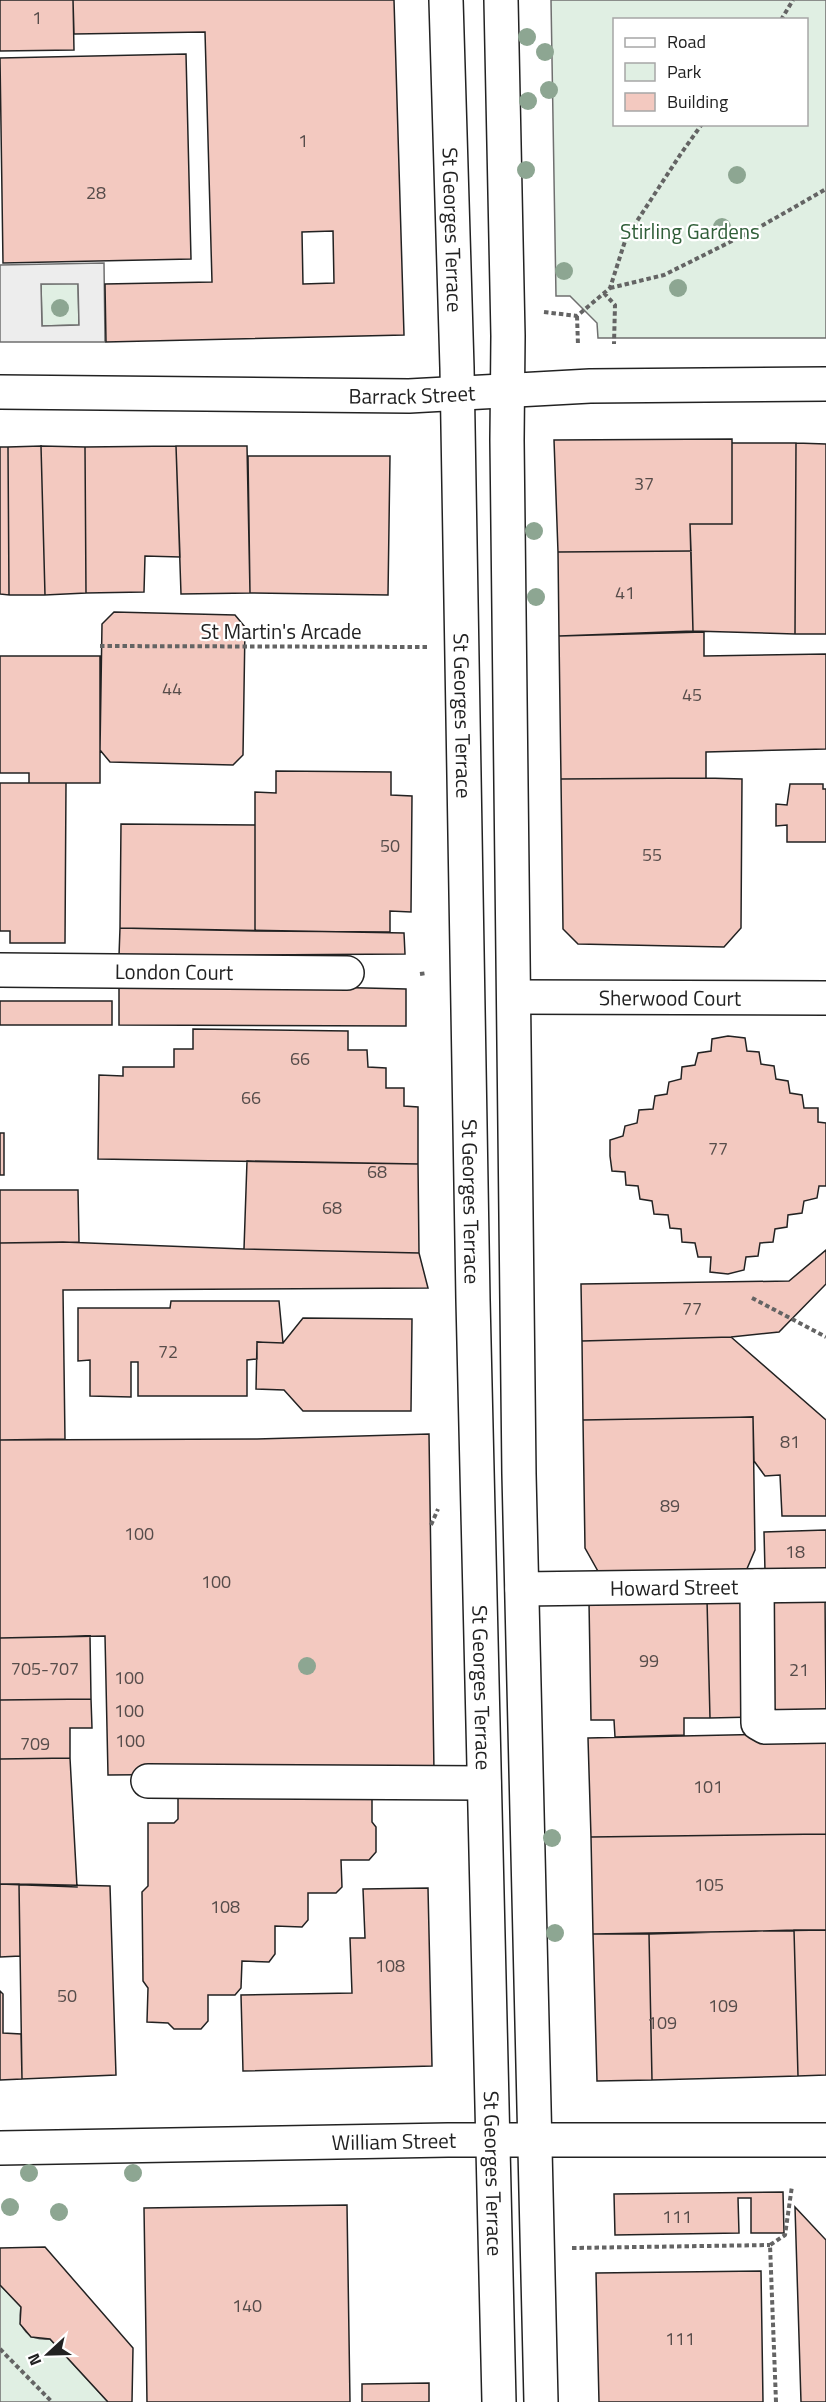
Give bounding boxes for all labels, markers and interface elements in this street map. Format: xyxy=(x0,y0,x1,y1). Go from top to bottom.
house number: 1 xyxy=(32,4,42,31)
legend xyxy=(613,18,808,126)
text: Road xyxy=(667,28,706,55)
text: Park xyxy=(667,58,702,85)
text: Building xyxy=(667,88,728,115)
house number: 1 xyxy=(298,127,308,154)
street label: St Georges Terrace xyxy=(434,147,471,313)
house number: 28 xyxy=(86,179,106,206)
park label: Stirling Gardens xyxy=(620,215,760,247)
street label: Barrack Street xyxy=(349,376,477,412)
house number: 37 xyxy=(634,470,654,497)
house number: 41 xyxy=(615,579,635,606)
street label: St Martin's Arcade xyxy=(200,615,362,647)
street label: St Georges Terrace xyxy=(446,633,480,799)
house number: 44 xyxy=(162,675,182,702)
house number: 45 xyxy=(682,681,702,708)
house number: 50 xyxy=(380,832,400,859)
house number: 55 xyxy=(642,841,662,868)
street label: London Court xyxy=(115,955,234,988)
street label: Sherwood Court xyxy=(599,981,742,1014)
house number: 66 xyxy=(290,1045,310,1072)
house number: 66 xyxy=(241,1084,261,1111)
street label: St Georges Terrace xyxy=(454,1119,489,1285)
house number: 77 xyxy=(708,1135,728,1162)
house number: 68 xyxy=(367,1158,387,1185)
house number: 68 xyxy=(322,1194,342,1221)
house number: 77 xyxy=(682,1295,702,1322)
house number: 72 xyxy=(158,1338,178,1365)
house number: 81 xyxy=(780,1428,800,1455)
house number: 89 xyxy=(660,1492,680,1519)
house number: 100 xyxy=(124,1520,154,1547)
house number: 18 xyxy=(785,1538,805,1565)
house number: 100 xyxy=(201,1568,231,1595)
street label: Howard Street xyxy=(610,1570,739,1604)
street label: St Georges Terrace xyxy=(464,1605,500,1771)
house number: 99 xyxy=(639,1647,659,1674)
house number: 705-707 xyxy=(11,1655,79,1682)
house number: 21 xyxy=(789,1656,809,1683)
house number: 100 xyxy=(114,1664,144,1691)
house number: 100 xyxy=(114,1697,144,1724)
house number: 100 xyxy=(115,1727,145,1754)
house number: 709 xyxy=(20,1730,50,1757)
house number: 101 xyxy=(693,1773,723,1800)
house number: 105 xyxy=(694,1871,724,1898)
house number: 108 xyxy=(210,1893,240,1920)
house number: 108 xyxy=(375,1952,405,1979)
house number: 50 xyxy=(57,1982,77,2009)
house number: 109 xyxy=(708,1992,738,2019)
house number: 109 xyxy=(647,2009,677,2036)
street label: St Georges Terrace xyxy=(476,2090,512,2256)
street label: William Street xyxy=(331,2124,457,2158)
house number: 111 xyxy=(662,2203,692,2230)
house number: 140 xyxy=(232,2292,262,2319)
north arrow xyxy=(18,2324,78,2384)
house number: 111 xyxy=(665,2325,695,2352)
text: N xyxy=(21,2350,47,2369)

